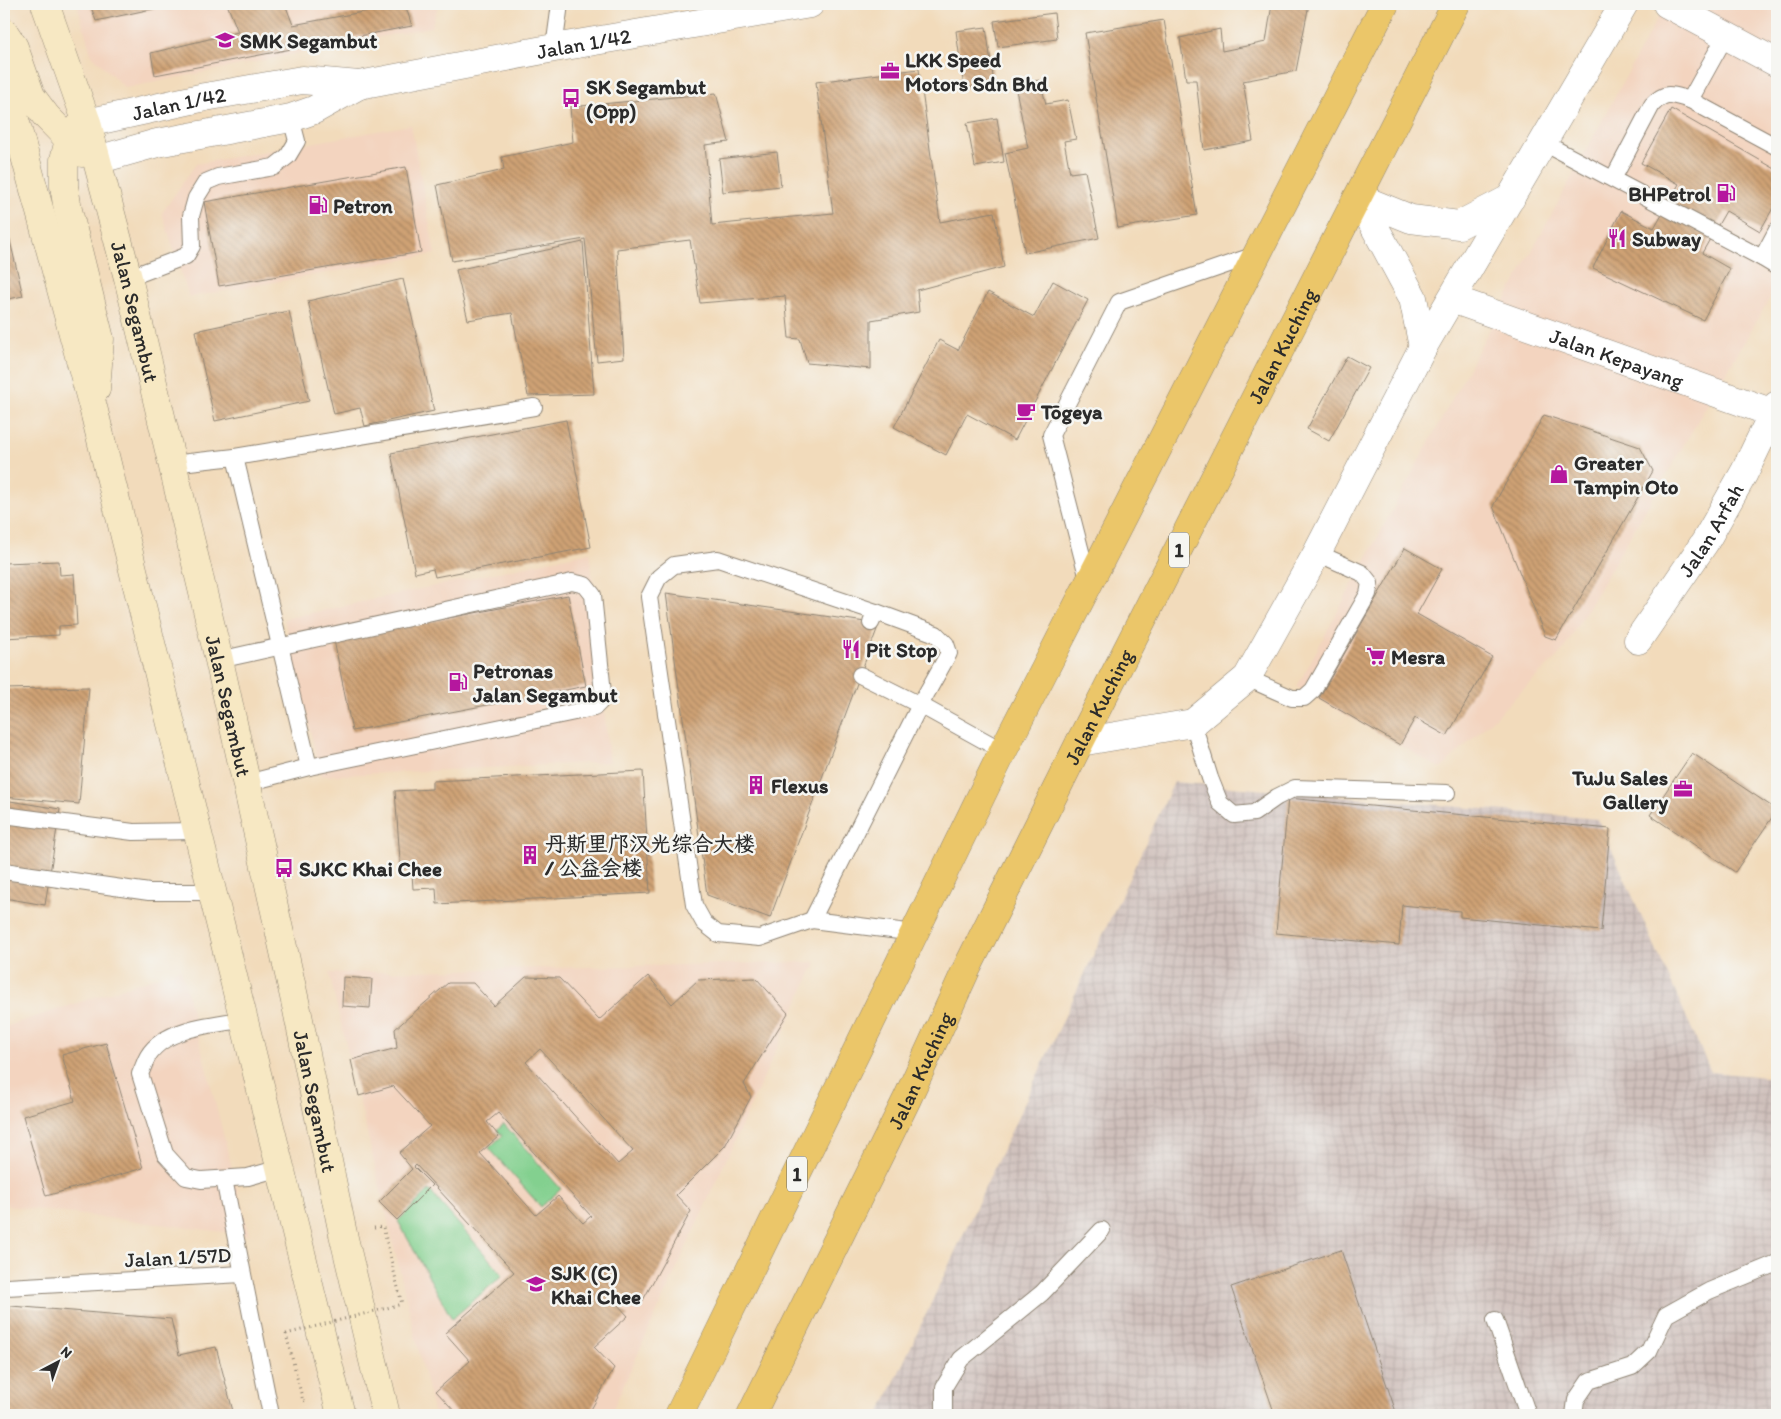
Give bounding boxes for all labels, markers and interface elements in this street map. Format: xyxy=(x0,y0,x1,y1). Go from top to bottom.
street label: Jalan 1/42 xyxy=(534,23,633,64)
place label: SMK Segambut xyxy=(240,28,377,54)
school or university icon: SMK Segambut xyxy=(214,29,236,51)
place label: LKK Speed Motors Sdn Bhd xyxy=(905,47,1049,96)
office icon: LKK Speed Motors Sdn Bhd xyxy=(879,60,901,82)
place label: SK Segambut (Opp) xyxy=(586,74,706,124)
street label: Jalan 1/42 xyxy=(130,81,228,125)
bus stop icon: SK Segambut (Opp) xyxy=(560,87,582,109)
place label: BHPetrol xyxy=(1628,181,1712,206)
fuel station icon: BHPetrol xyxy=(1715,182,1737,204)
place label: Petron xyxy=(333,193,393,218)
fuel station icon: Petron xyxy=(307,194,329,216)
place label: Subway xyxy=(1632,226,1702,252)
restaurant icon: Subway xyxy=(1606,227,1628,249)
street label: Jalan Segambut xyxy=(106,238,165,385)
street label: Jalan Kuching xyxy=(1242,283,1322,408)
street label: Jalan Kepayang xyxy=(1547,322,1687,393)
place label: Tōgeya xyxy=(1040,399,1103,425)
cafe icon: Tōgeya xyxy=(1015,400,1037,422)
place label: Greater Tampin Oto xyxy=(1573,450,1679,500)
shop icon: Greater Tampin Oto xyxy=(1548,463,1570,485)
street label: Jalan Arfah xyxy=(1673,479,1748,581)
road number: 1 xyxy=(1169,532,1189,568)
street label: Jalan Segambut xyxy=(201,632,257,779)
place label: Pit Stop xyxy=(866,637,937,663)
restaurant icon: Pit Stop xyxy=(840,638,862,660)
street label: Jalan Kuching xyxy=(1058,644,1138,768)
place label: Mesra xyxy=(1391,644,1446,669)
supermarket icon: Mesra xyxy=(1365,645,1387,667)
place label: Petronas Jalan Segambut xyxy=(472,658,618,708)
fuel station icon: Petronas Jalan Segambut xyxy=(447,671,469,693)
place label: TuJu Sales Gallery xyxy=(1571,765,1668,815)
place label: Flexus xyxy=(771,773,829,798)
building icon: Flexus xyxy=(745,774,767,796)
office icon: TuJu Sales Gallery xyxy=(1672,778,1694,800)
place label: 丹斯里邝汉光综合大楼 / 公益会楼 xyxy=(544,831,755,880)
building icon: 丹斯里邝汉光综合大楼 / 公益会楼 xyxy=(519,844,541,866)
place label: SJKC Khai Chee xyxy=(299,856,442,881)
bus stop icon: SJKC Khai Chee xyxy=(273,857,295,879)
street label: Jalan Kuching xyxy=(882,1007,958,1133)
street label: Jalan Segambut xyxy=(289,1028,343,1175)
road number: 1 xyxy=(787,1156,807,1192)
street label: Jalan 1/57D xyxy=(124,1242,232,1272)
place label: SJK (C) Khai Chee xyxy=(551,1260,641,1309)
school or university icon: SJK (C) Khai Chee xyxy=(525,1273,547,1295)
north arrow xyxy=(32,1336,82,1386)
text: N xyxy=(57,1343,75,1362)

